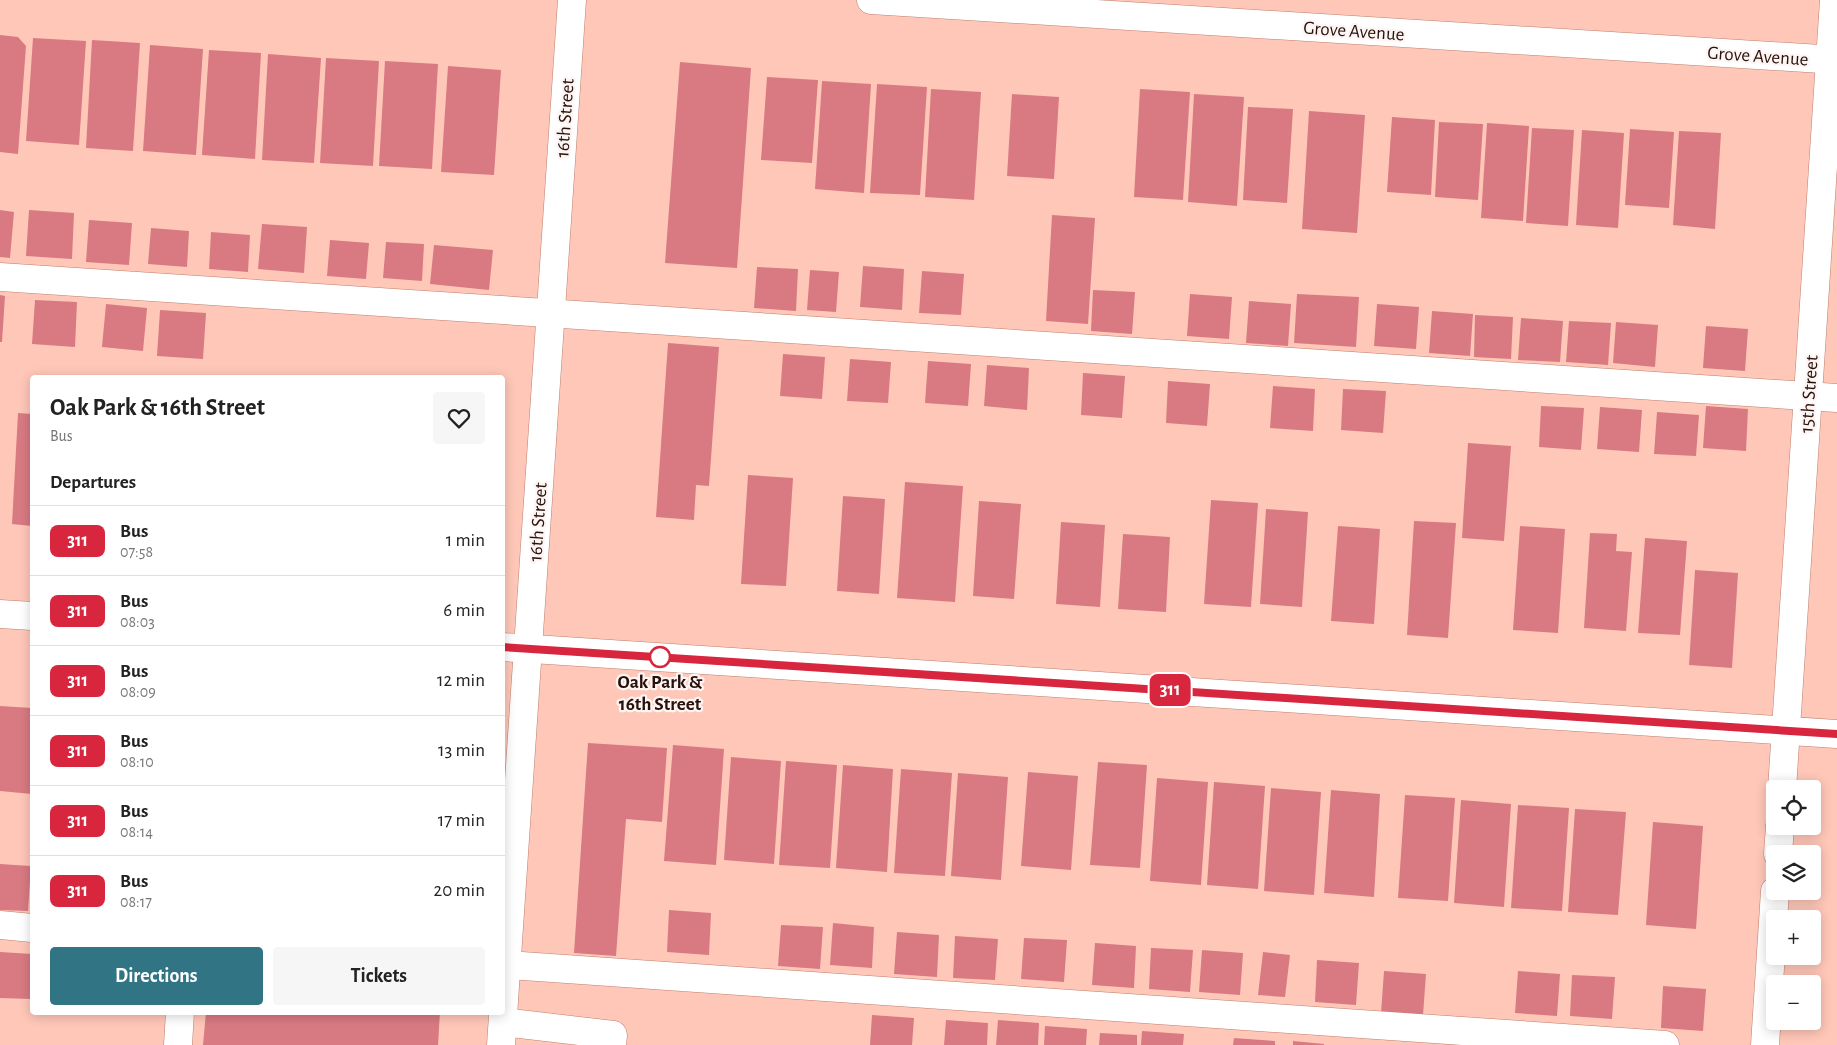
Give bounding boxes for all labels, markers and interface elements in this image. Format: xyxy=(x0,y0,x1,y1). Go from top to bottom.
street label: Grove Avenue xyxy=(1303,18,1405,45)
street label: Grove Avenue xyxy=(1707,43,1809,70)
street label: 16th Street xyxy=(553,78,578,158)
street label: 15th Street xyxy=(1797,354,1822,434)
button: heart xyxy=(433,392,485,444)
text: Oak Park & 16th Street xyxy=(50,396,265,420)
text: Bus xyxy=(50,428,73,444)
text: Departures xyxy=(50,473,136,492)
street label: 16th Street xyxy=(526,482,551,562)
text: Bus xyxy=(120,522,148,541)
text: 1 min xyxy=(446,531,485,550)
text: 311 xyxy=(67,532,88,550)
text: 07:58 xyxy=(120,544,153,560)
text: Bus xyxy=(120,592,148,611)
text: 6 min xyxy=(443,601,485,620)
text: 311 xyxy=(67,602,88,620)
text: 08:03 xyxy=(120,614,155,630)
marker: Oak Park & 16th Street xyxy=(649,646,671,668)
text: Bus xyxy=(120,662,148,681)
text: 12 min xyxy=(437,671,485,690)
text: 311 xyxy=(67,672,88,690)
place label: Oak Park & 16th Street xyxy=(618,673,703,714)
line badge: 311 xyxy=(1141,674,1199,706)
text: 311 xyxy=(1160,681,1180,699)
text: 08:09 xyxy=(120,684,156,700)
text: Bus xyxy=(120,732,148,751)
text: 13 min xyxy=(438,741,485,760)
text: 311 xyxy=(67,742,88,760)
text: 08:10 xyxy=(120,754,154,770)
map controls xyxy=(1766,780,1821,1030)
button: locate xyxy=(1766,780,1821,835)
text: Bus xyxy=(120,802,148,821)
text: 17 min xyxy=(438,811,485,830)
text: 311 xyxy=(67,812,88,830)
text: 08:14 xyxy=(120,824,153,840)
button: layers xyxy=(1766,845,1821,900)
text: Bus xyxy=(120,872,148,891)
text: 20 min xyxy=(434,881,485,900)
text: 311 xyxy=(67,882,88,900)
text: 08:17 xyxy=(120,894,152,910)
button: + xyxy=(1766,910,1821,965)
button: Directions xyxy=(50,947,263,1005)
button: Tickets xyxy=(273,947,485,1005)
button: − xyxy=(1766,975,1821,1030)

